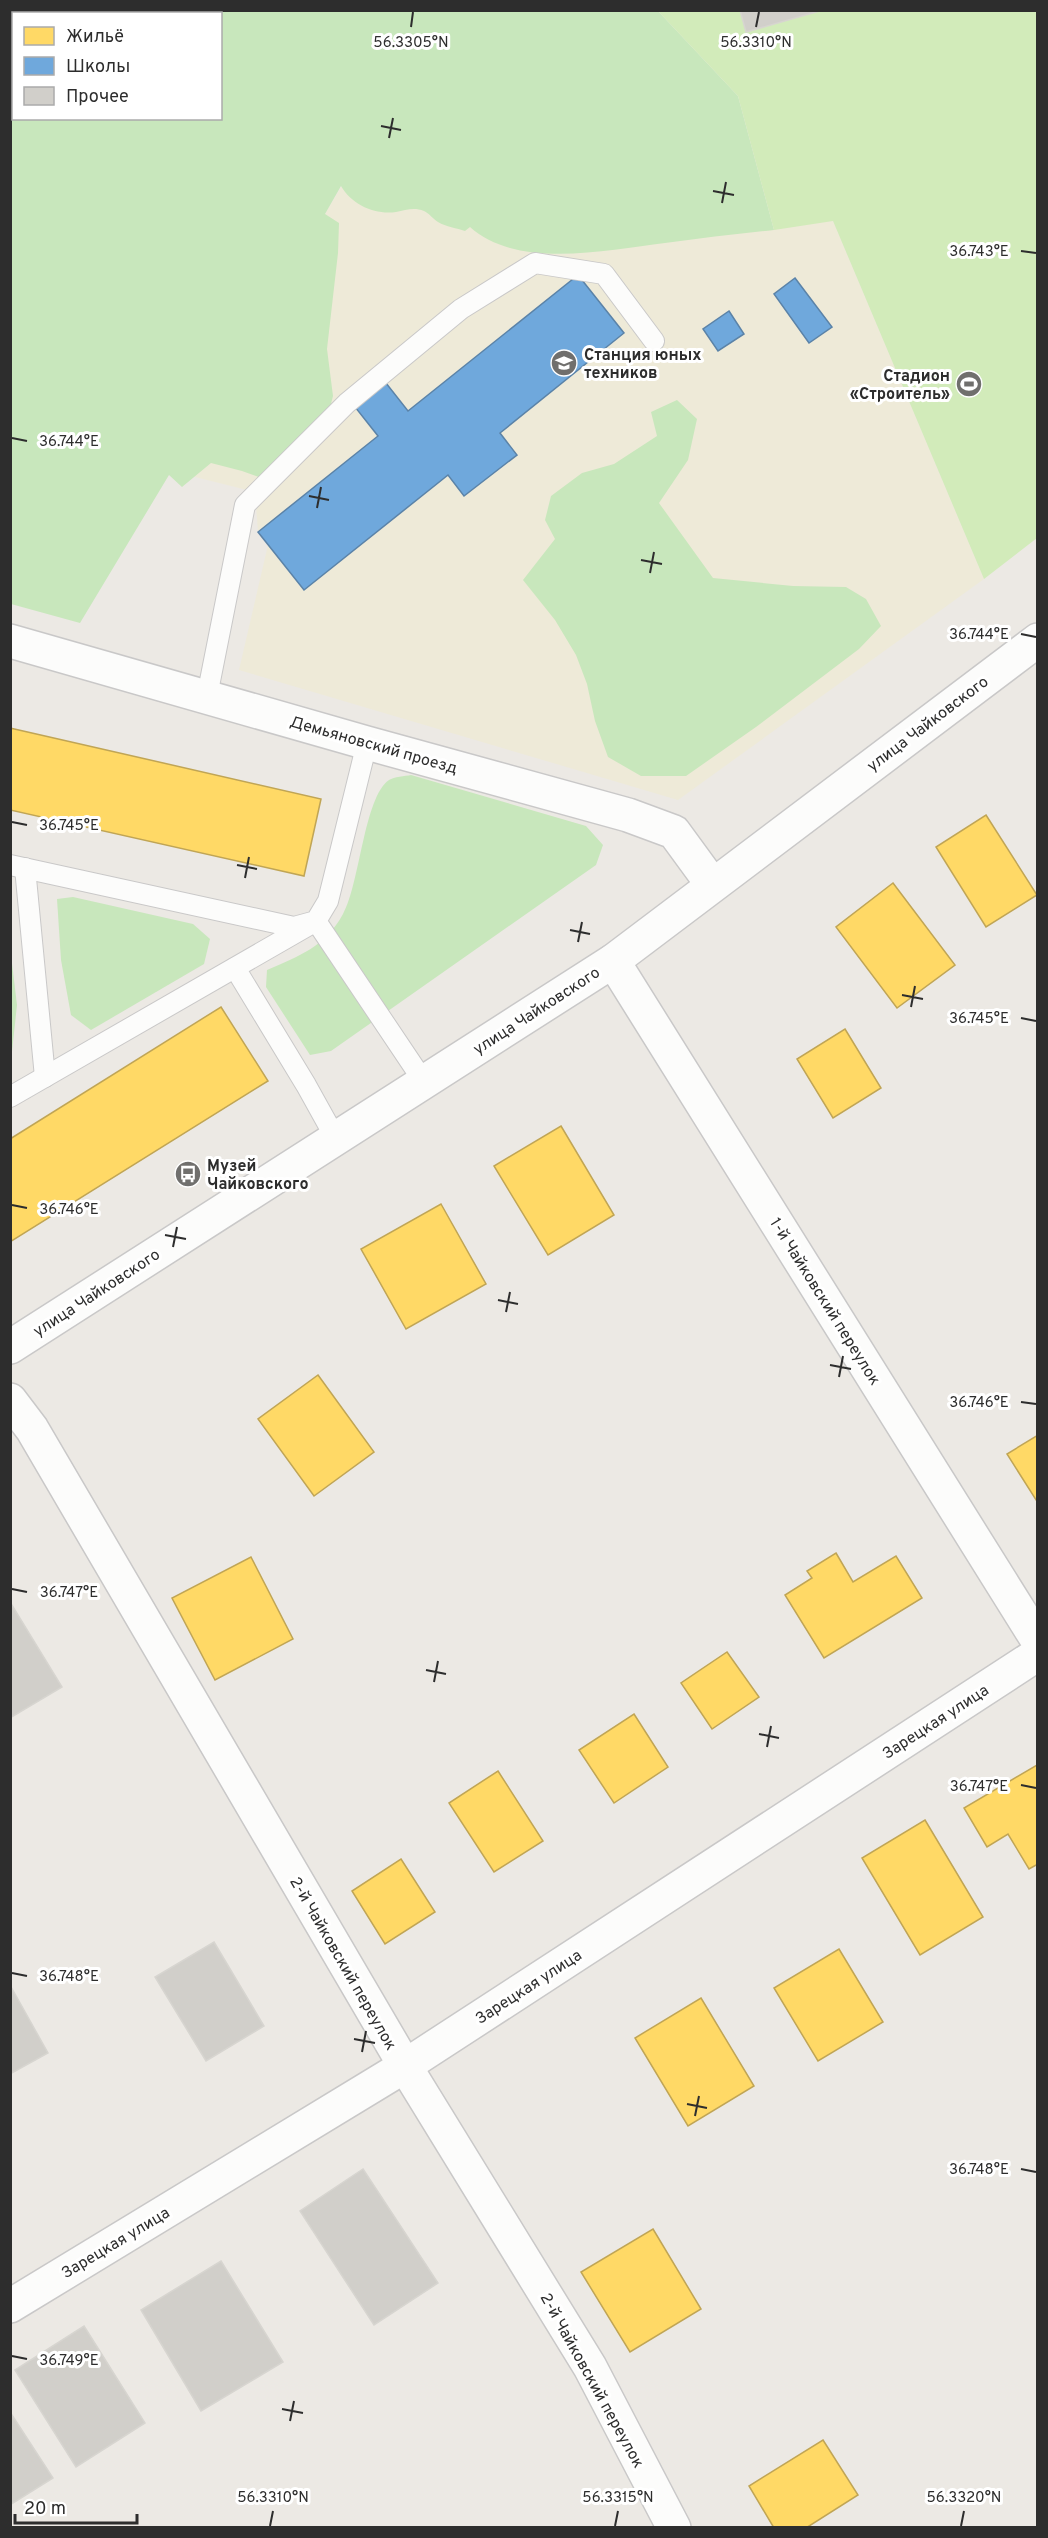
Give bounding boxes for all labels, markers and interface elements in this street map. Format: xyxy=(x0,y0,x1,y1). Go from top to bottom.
legend xyxy=(12,12,222,120)
text: Жильё xyxy=(66,26,124,49)
text: 56.3305°N xyxy=(373,34,449,53)
text: 56.3310°N xyxy=(720,34,792,53)
text: Школы xyxy=(66,56,130,79)
text: Прочее xyxy=(66,86,129,109)
text: 36.743°E xyxy=(949,243,1009,262)
place label: Станция юных техников xyxy=(584,346,701,384)
school or university icon: Станция юных техников xyxy=(549,348,579,378)
place label: Стадион «Строитель» xyxy=(850,367,950,405)
sports icon: Стадион «Строитель» xyxy=(954,369,984,399)
text: 36.744°E xyxy=(39,433,99,452)
text: 36.744°E xyxy=(949,626,1009,645)
street label: улица Чайковского xyxy=(863,672,993,777)
street label: Демьяновский проезд xyxy=(287,712,460,779)
text: 36.745°E xyxy=(39,817,99,836)
street label: улица Чайковского xyxy=(470,963,604,1060)
text: 36.745°E xyxy=(949,1010,1009,1029)
place label: Музей Чайковского xyxy=(207,1157,309,1195)
bus stop icon: Музей Чайковского xyxy=(173,1159,203,1189)
text: 36.746°E xyxy=(39,1201,99,1220)
street label: 1-й Чайковский переулок xyxy=(765,1215,884,1389)
street label: улица Чайковского xyxy=(30,1245,164,1342)
text: 36.746°E xyxy=(949,1394,1009,1413)
text: 36.747°E xyxy=(40,1584,98,1603)
street label: Зарецкая улица xyxy=(879,1681,993,1765)
text: 36.747°E xyxy=(950,1778,1008,1797)
street label: 2-й Чайковский переулок xyxy=(284,1874,400,2054)
street label: Зарецкая улица xyxy=(472,1946,586,2030)
text: 36.748°E xyxy=(39,1968,99,1987)
text: 36.748°E xyxy=(949,2161,1009,2180)
street label: Зарецкая улица xyxy=(58,2203,174,2284)
street label: 2-й Чайковский переулок xyxy=(535,2290,648,2472)
text: 36.749°E xyxy=(39,2352,99,2371)
scale bar xyxy=(15,2487,136,2525)
text: 56.3310°N xyxy=(237,2489,309,2508)
text: 56.3315°N xyxy=(582,2489,654,2508)
text: 56.3320°N xyxy=(927,2489,1001,2508)
text: 20 m xyxy=(24,2498,66,2521)

